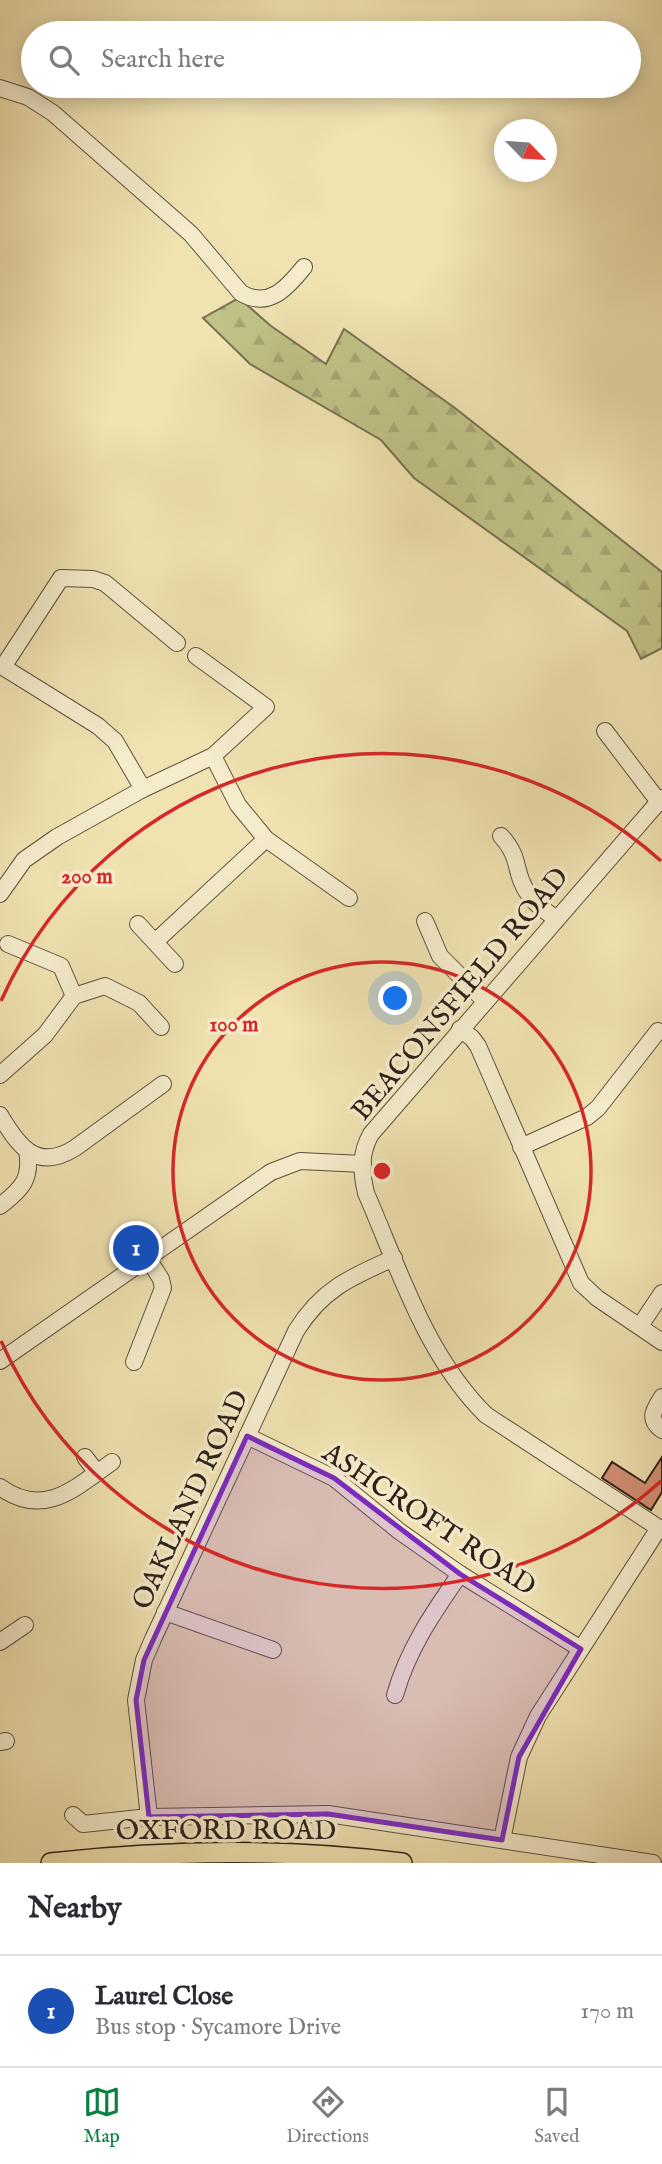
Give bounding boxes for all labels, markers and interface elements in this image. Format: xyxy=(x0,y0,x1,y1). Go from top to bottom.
search box xyxy=(21,21,641,98)
icon: search xyxy=(45,41,83,79)
text: Search here xyxy=(101,43,225,76)
north arrow xyxy=(494,119,557,182)
street label: BEACONSFIELD ROAD xyxy=(345,861,577,1128)
text: 200 m xyxy=(61,864,113,891)
your location xyxy=(378,981,412,1015)
text: 100 m xyxy=(209,1012,259,1039)
centre of rings xyxy=(370,1159,394,1183)
pin: 1 xyxy=(113,1222,159,1274)
street label: OAKLAND ROAD xyxy=(125,1385,257,1615)
street label: ASHCROFT ROAD xyxy=(314,1435,542,1604)
street label: OXFORD ROAD xyxy=(116,1814,336,1849)
text: Nearby xyxy=(28,1890,121,1928)
text: Laurel Close xyxy=(95,1980,233,2013)
text: 1 xyxy=(47,1997,55,2026)
text: 170 m xyxy=(581,1997,634,2026)
text: Bus stop · Sycamore Drive xyxy=(95,2013,341,2042)
tab: Map xyxy=(83,2083,121,2149)
tab: Directions xyxy=(286,2083,369,2149)
tab: Saved xyxy=(534,2083,579,2149)

